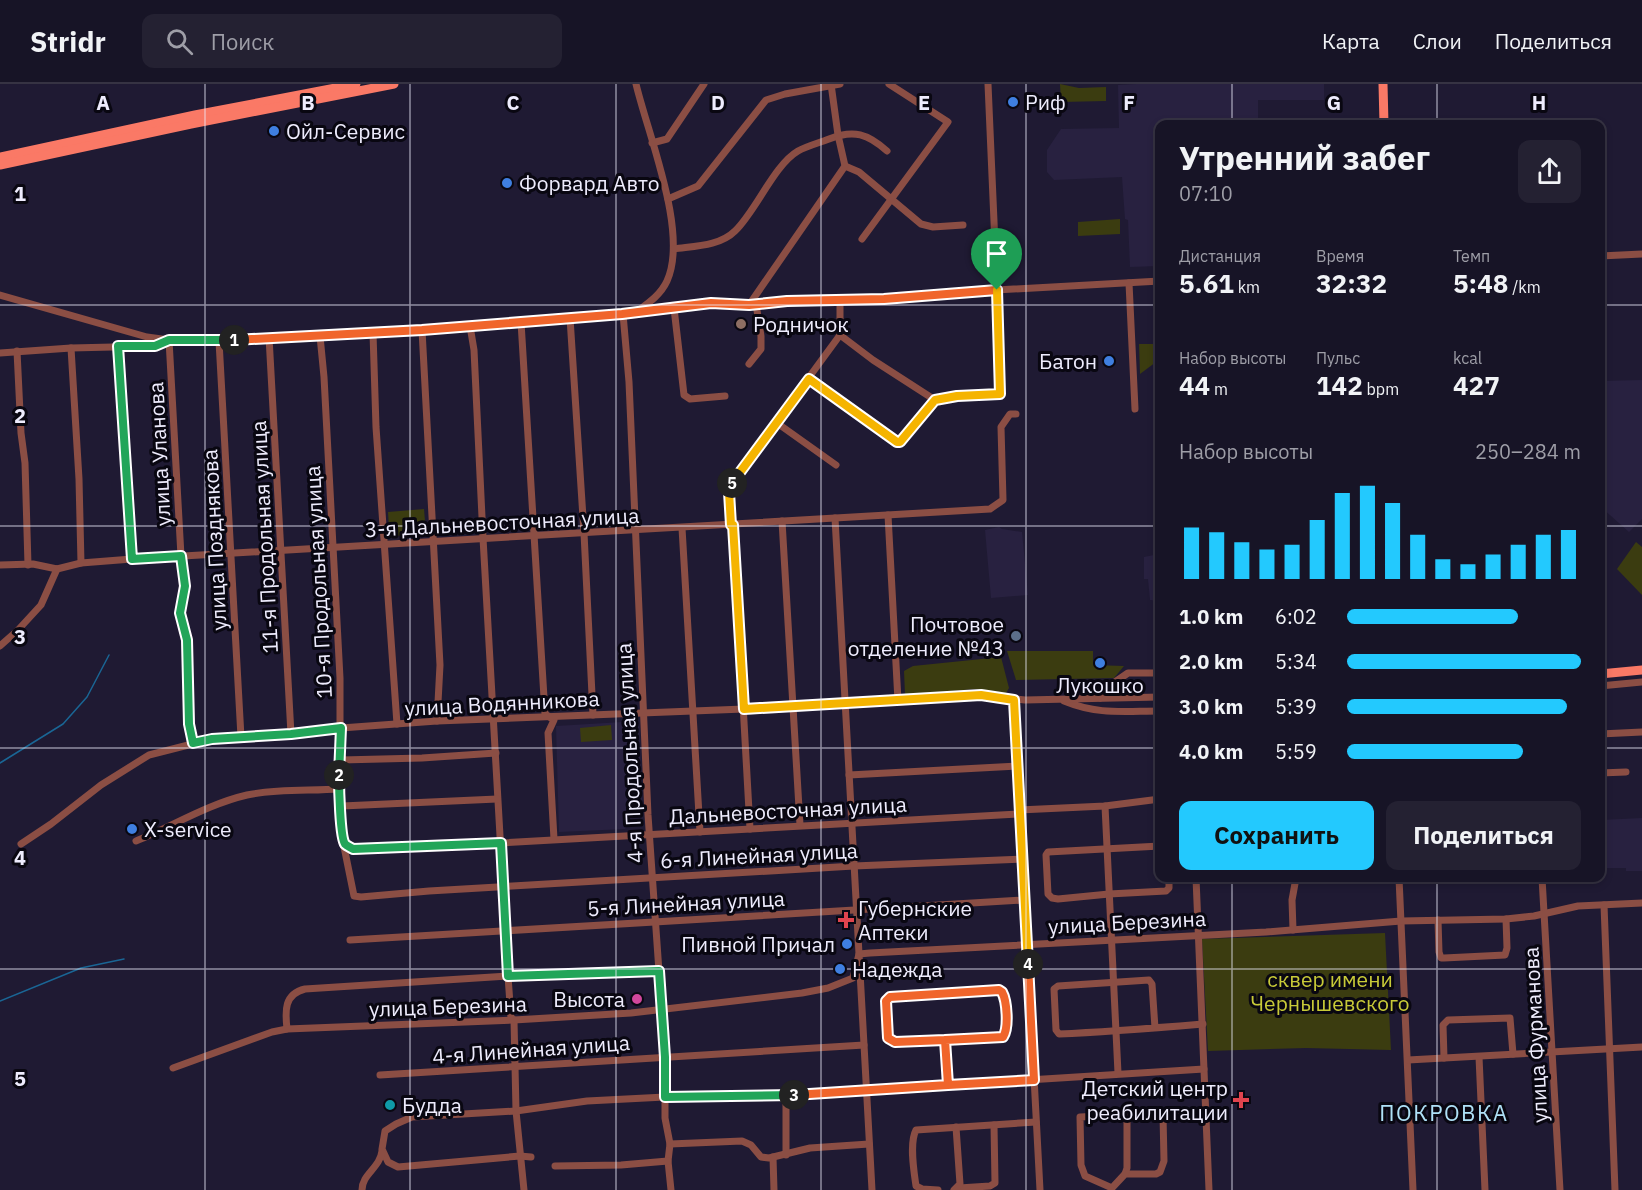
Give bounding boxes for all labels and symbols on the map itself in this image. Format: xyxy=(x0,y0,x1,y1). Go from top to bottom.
place label: Риф xyxy=(1025,88,1066,116)
text: A xyxy=(96,89,110,116)
text: B xyxy=(301,89,315,116)
text: C xyxy=(506,89,520,116)
text: D xyxy=(711,89,725,116)
text: E xyxy=(918,89,930,116)
text: F xyxy=(1123,89,1135,116)
text: G xyxy=(1327,89,1341,116)
text: H xyxy=(1532,89,1546,116)
marker: Риф xyxy=(1006,95,1020,109)
place label: Ойл-Сервис xyxy=(286,117,405,145)
marker: Ойл-Сервис xyxy=(267,124,281,138)
place label: Форвард Авто xyxy=(519,169,659,197)
marker: Форвард Авто xyxy=(500,176,514,190)
text: 1 xyxy=(14,180,26,207)
pin xyxy=(971,228,1022,290)
place label: Родничок xyxy=(753,310,849,338)
marker: Родничок xyxy=(734,317,748,331)
pin: 1 xyxy=(219,325,249,355)
place label: Батон xyxy=(1039,347,1097,375)
marker: Батон xyxy=(1102,354,1116,368)
street label: улица Уланова xyxy=(141,381,177,527)
text: 2 xyxy=(14,402,26,429)
street label: 11-я Продольная улица xyxy=(244,420,284,654)
street label: улица Позднякова xyxy=(195,449,233,631)
street label: 10-я Продольная улица xyxy=(298,465,338,699)
pin: 5 xyxy=(717,468,747,498)
street label: 3-я Дальневосточная улица xyxy=(364,501,640,543)
place label: Почтовое отделение №43 xyxy=(848,610,1004,662)
text: 3 xyxy=(14,623,26,650)
marker: Почтовое отделение №43 xyxy=(1009,629,1023,643)
street label: 4-я Продольная улица xyxy=(609,642,649,864)
marker: Лукошко xyxy=(1093,656,1107,670)
place label: Лукошко xyxy=(1056,671,1144,699)
street label: улица Водянникова xyxy=(404,684,600,722)
pin: 2 xyxy=(324,760,354,790)
street label: Дальневосточная улица xyxy=(668,790,908,830)
place label: X-service xyxy=(144,815,232,843)
marker: X-service xyxy=(125,822,139,836)
street label: 6-я Линейная улица xyxy=(659,836,859,874)
text: 4 xyxy=(14,844,26,871)
street label: 5-я Линейная улица xyxy=(586,884,786,922)
place label: Губернские Аптеки xyxy=(858,894,972,946)
street label: улица Березина xyxy=(1047,904,1207,940)
marker: Губернские Аптеки xyxy=(839,913,853,927)
place label: Пивной Причал xyxy=(681,930,835,958)
marker: Пивной Причал xyxy=(840,937,854,951)
street label: улица Фурманова xyxy=(1516,946,1554,1124)
pin: 4 xyxy=(1013,949,1043,979)
place label: Надежда xyxy=(852,955,943,983)
marker: Надежда xyxy=(833,962,847,976)
park label: сквер имени Чернышевского xyxy=(1251,965,1409,1017)
place label: Высота xyxy=(553,985,625,1013)
street label: улица Березина xyxy=(368,989,528,1023)
marker: Высота xyxy=(630,992,644,1006)
street label: 4-я Линейная улица xyxy=(431,1028,631,1070)
text: 5 xyxy=(14,1065,26,1092)
place label: Детский центр реабилитации xyxy=(1082,1074,1228,1126)
pin: 3 xyxy=(779,1080,809,1110)
place label: Будда xyxy=(402,1091,462,1119)
marker: Детский центр реабилитации xyxy=(1232,1091,1250,1109)
marker: Будда xyxy=(383,1098,397,1112)
district label: ПОКРОВКА xyxy=(1379,1098,1509,1127)

